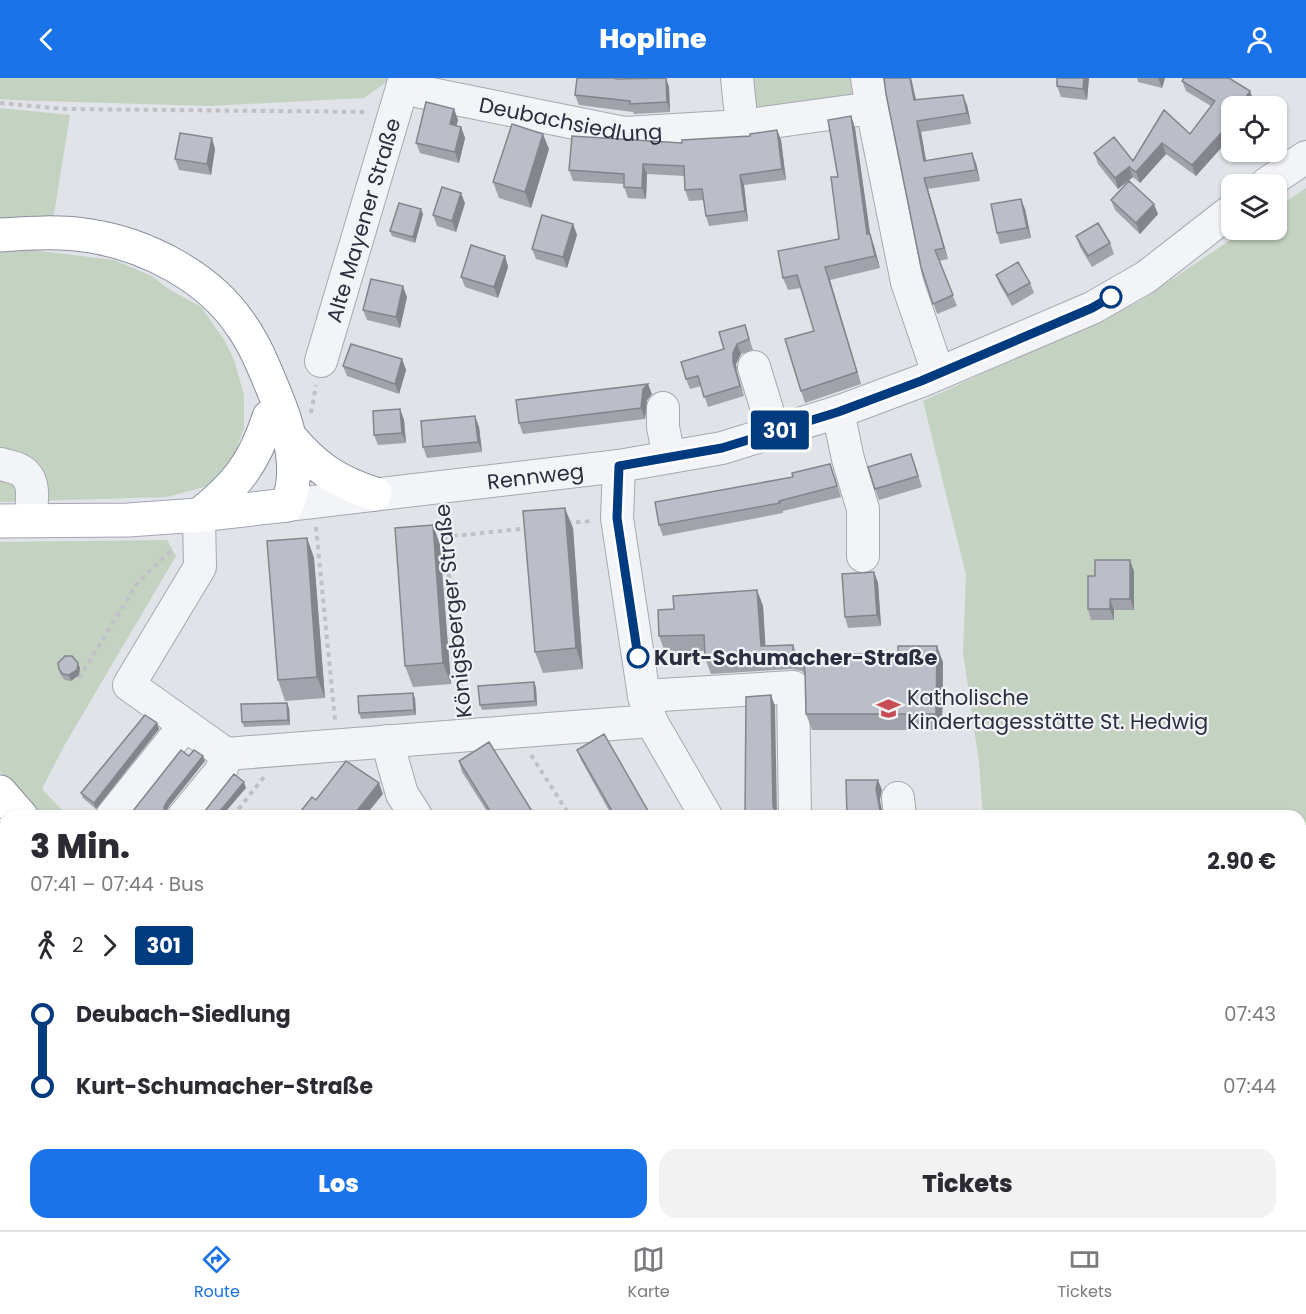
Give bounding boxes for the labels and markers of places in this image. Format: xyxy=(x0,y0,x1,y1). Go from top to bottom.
unlabelled marker xyxy=(1100,286,1122,308)
place label: Kurt-Schumacher-Straße xyxy=(654,643,938,672)
marker: Kurt-Schumacher-Straße xyxy=(627,646,649,668)
place label: Katholische Kindertagesstätte St. Hedwig xyxy=(907,683,1208,736)
school or university icon: Katholische Kindertagesstätte St. Hedwig xyxy=(876,696,902,722)

